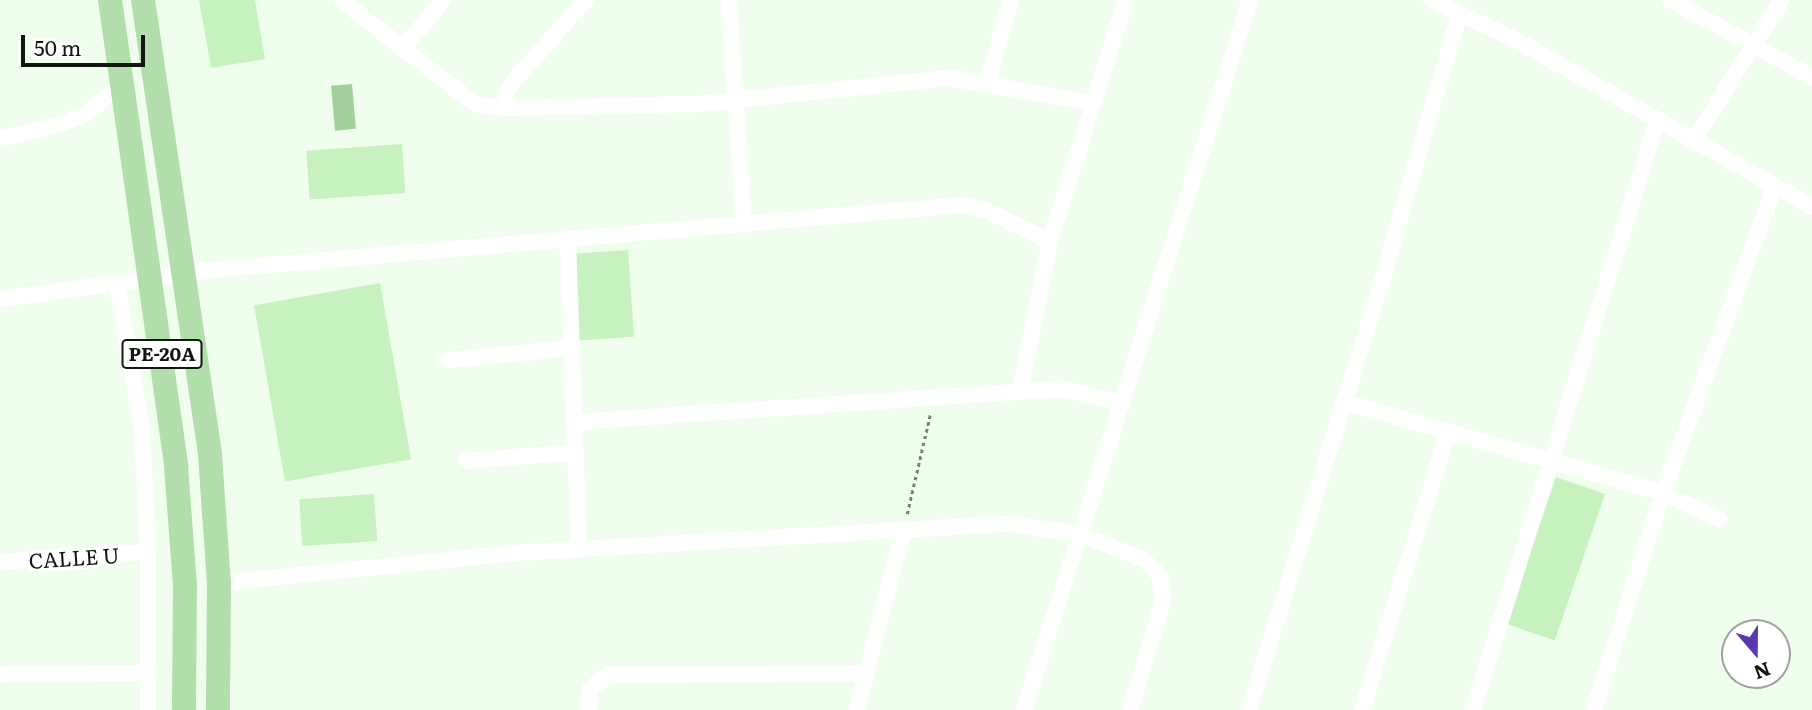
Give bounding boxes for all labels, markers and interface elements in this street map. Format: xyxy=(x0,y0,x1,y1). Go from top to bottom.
scale bar xyxy=(24,21,149,65)
text: 50 m xyxy=(34,31,81,62)
road number: PE-20A xyxy=(120,338,204,370)
street label: CALLE U xyxy=(28,541,120,573)
north arrow xyxy=(1721,619,1791,689)
text: N xyxy=(1750,656,1775,688)

